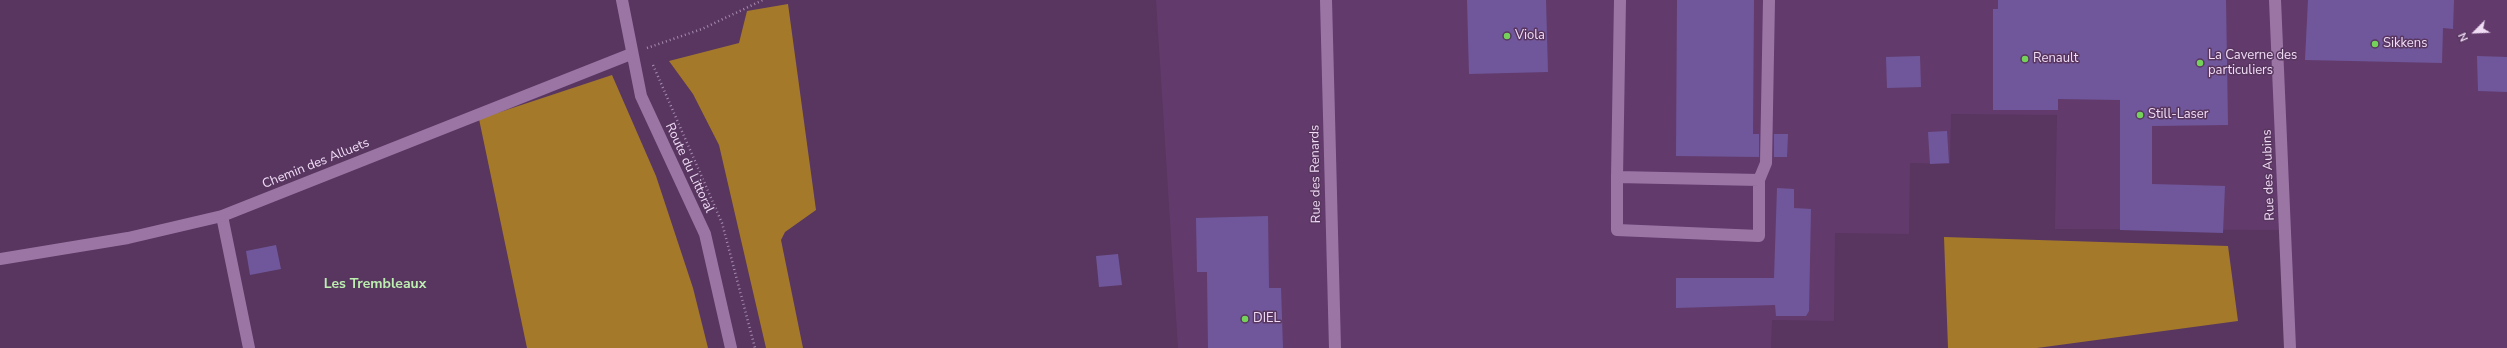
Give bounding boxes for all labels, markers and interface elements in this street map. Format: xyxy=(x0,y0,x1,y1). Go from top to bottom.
north arrow xyxy=(2455,12,2495,52)
place label: Viola xyxy=(1515,28,1545,44)
text: N xyxy=(2455,30,2472,44)
marker: Viola xyxy=(1502,31,1512,41)
place label: Sikkens xyxy=(2383,36,2427,52)
marker: Sikkens xyxy=(2370,39,2380,49)
place label: La Caverne des particuliers xyxy=(2208,48,2297,79)
place label: Renault xyxy=(2033,51,2078,67)
marker: Renault xyxy=(2020,54,2030,64)
marker: La Caverne des particuliers xyxy=(2195,58,2205,68)
place label: Still-Laser xyxy=(2148,107,2208,123)
marker: Still-Laser xyxy=(2135,110,2145,120)
street label: Route du Littoral xyxy=(661,121,717,215)
street label: Rue des Renards xyxy=(1307,125,1325,223)
street label: Rue des Aubins xyxy=(2260,129,2278,221)
street label: Chemin des Alluets xyxy=(260,135,372,193)
district label: Les Trembleaux xyxy=(324,277,426,293)
place label: DIEL xyxy=(1253,311,1281,327)
marker: DIEL xyxy=(1240,314,1250,324)

